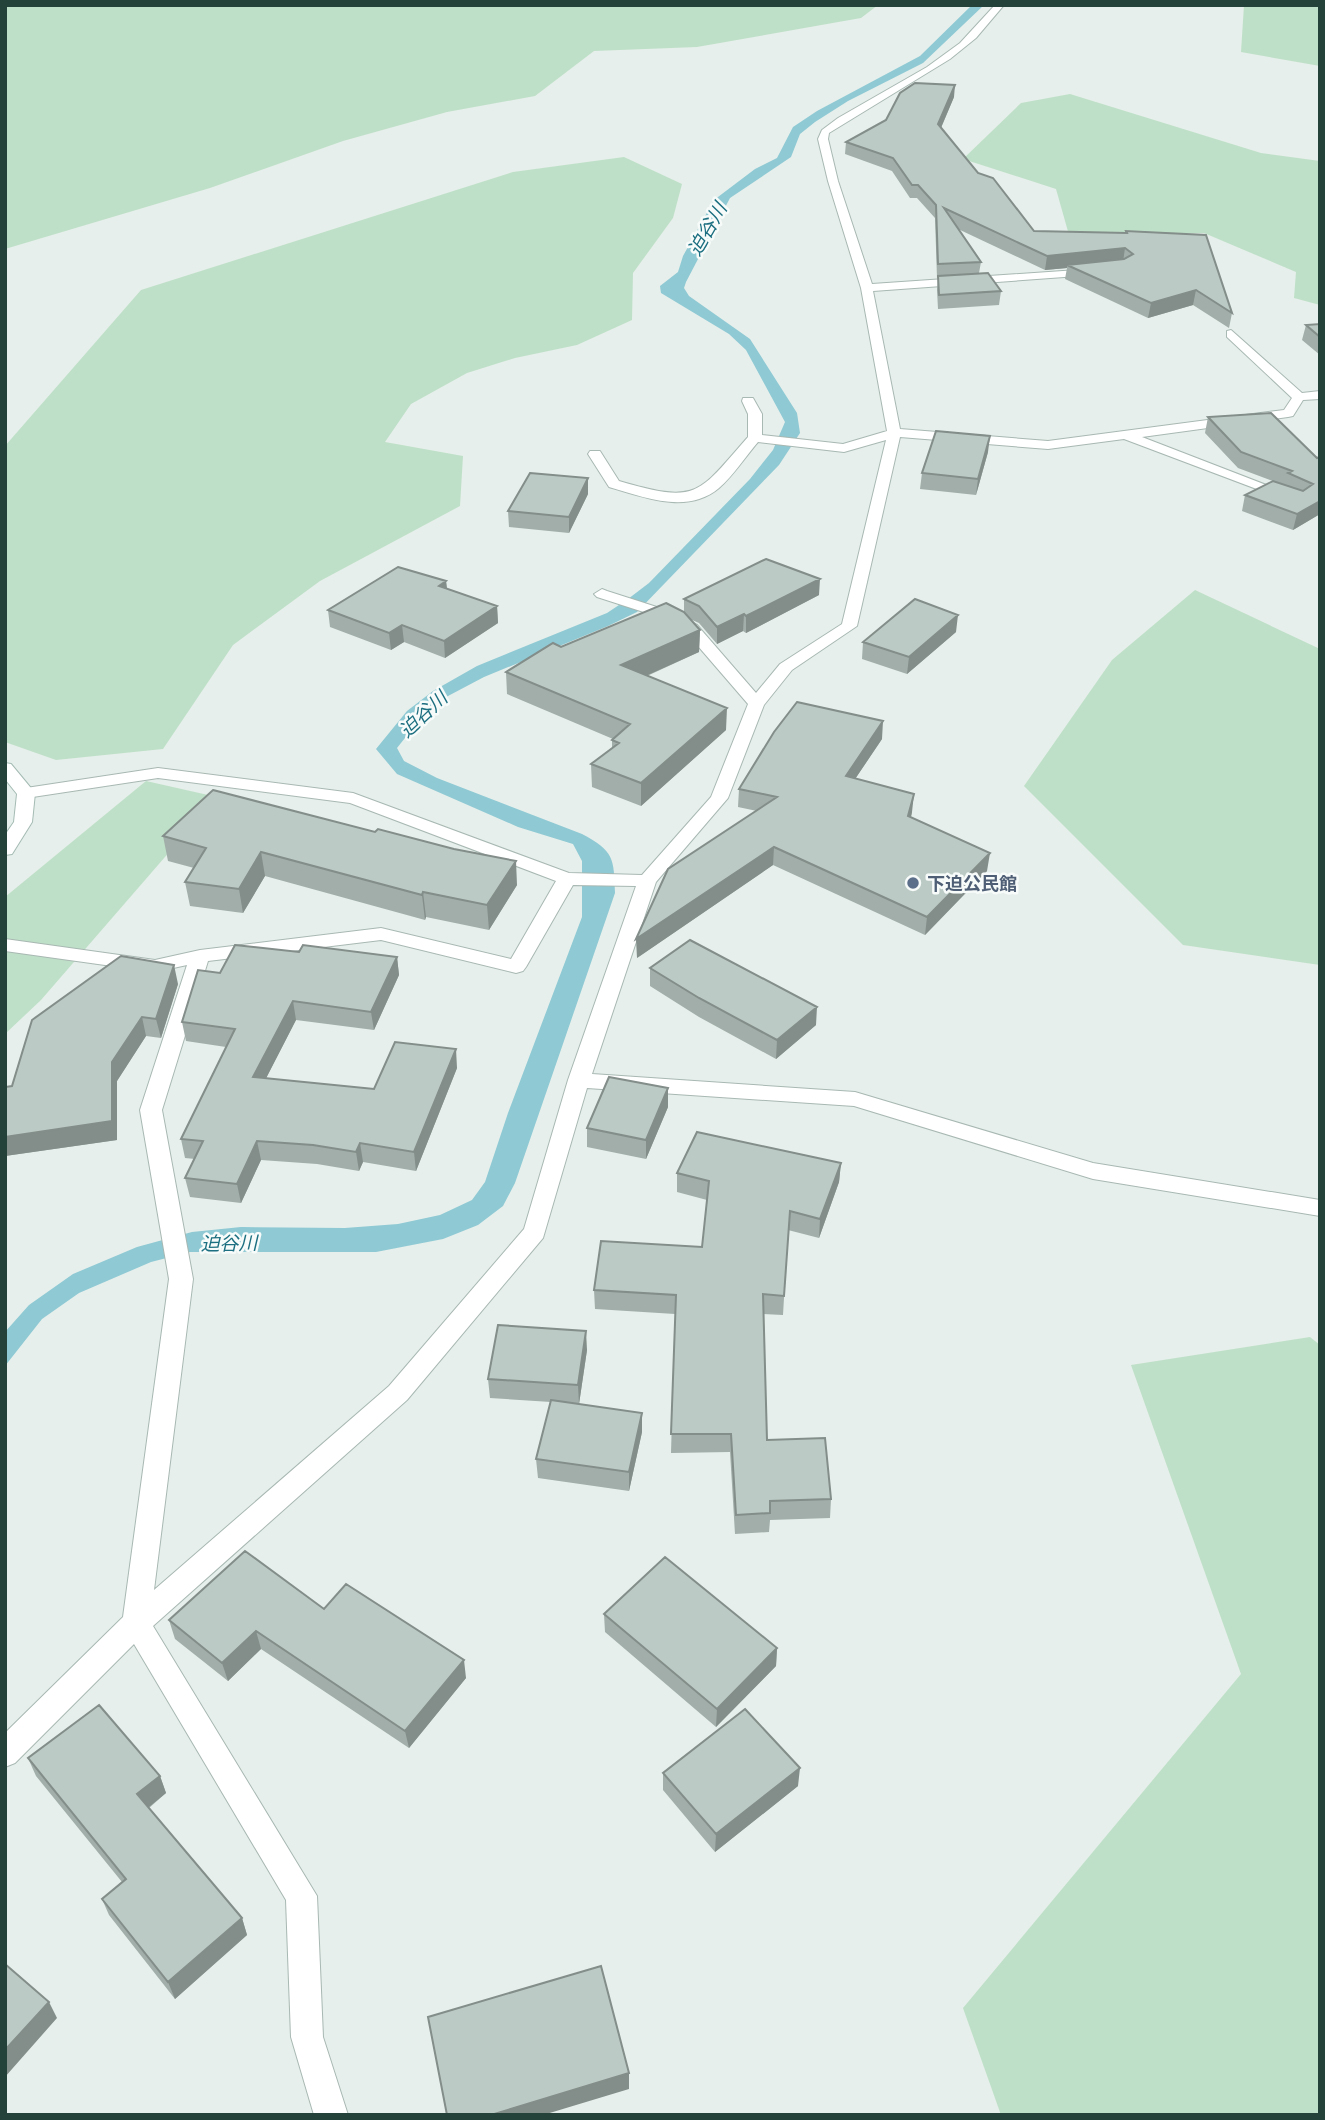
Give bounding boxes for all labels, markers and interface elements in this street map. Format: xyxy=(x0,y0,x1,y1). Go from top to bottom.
water label: 迫谷川 xyxy=(681,196,734,260)
water label: 迫谷川 xyxy=(393,684,454,743)
place label: 下迫公民館 xyxy=(927,871,1017,895)
marker: 下迫公民館 xyxy=(905,875,921,891)
water label: 迫谷川 xyxy=(200,1229,260,1256)

